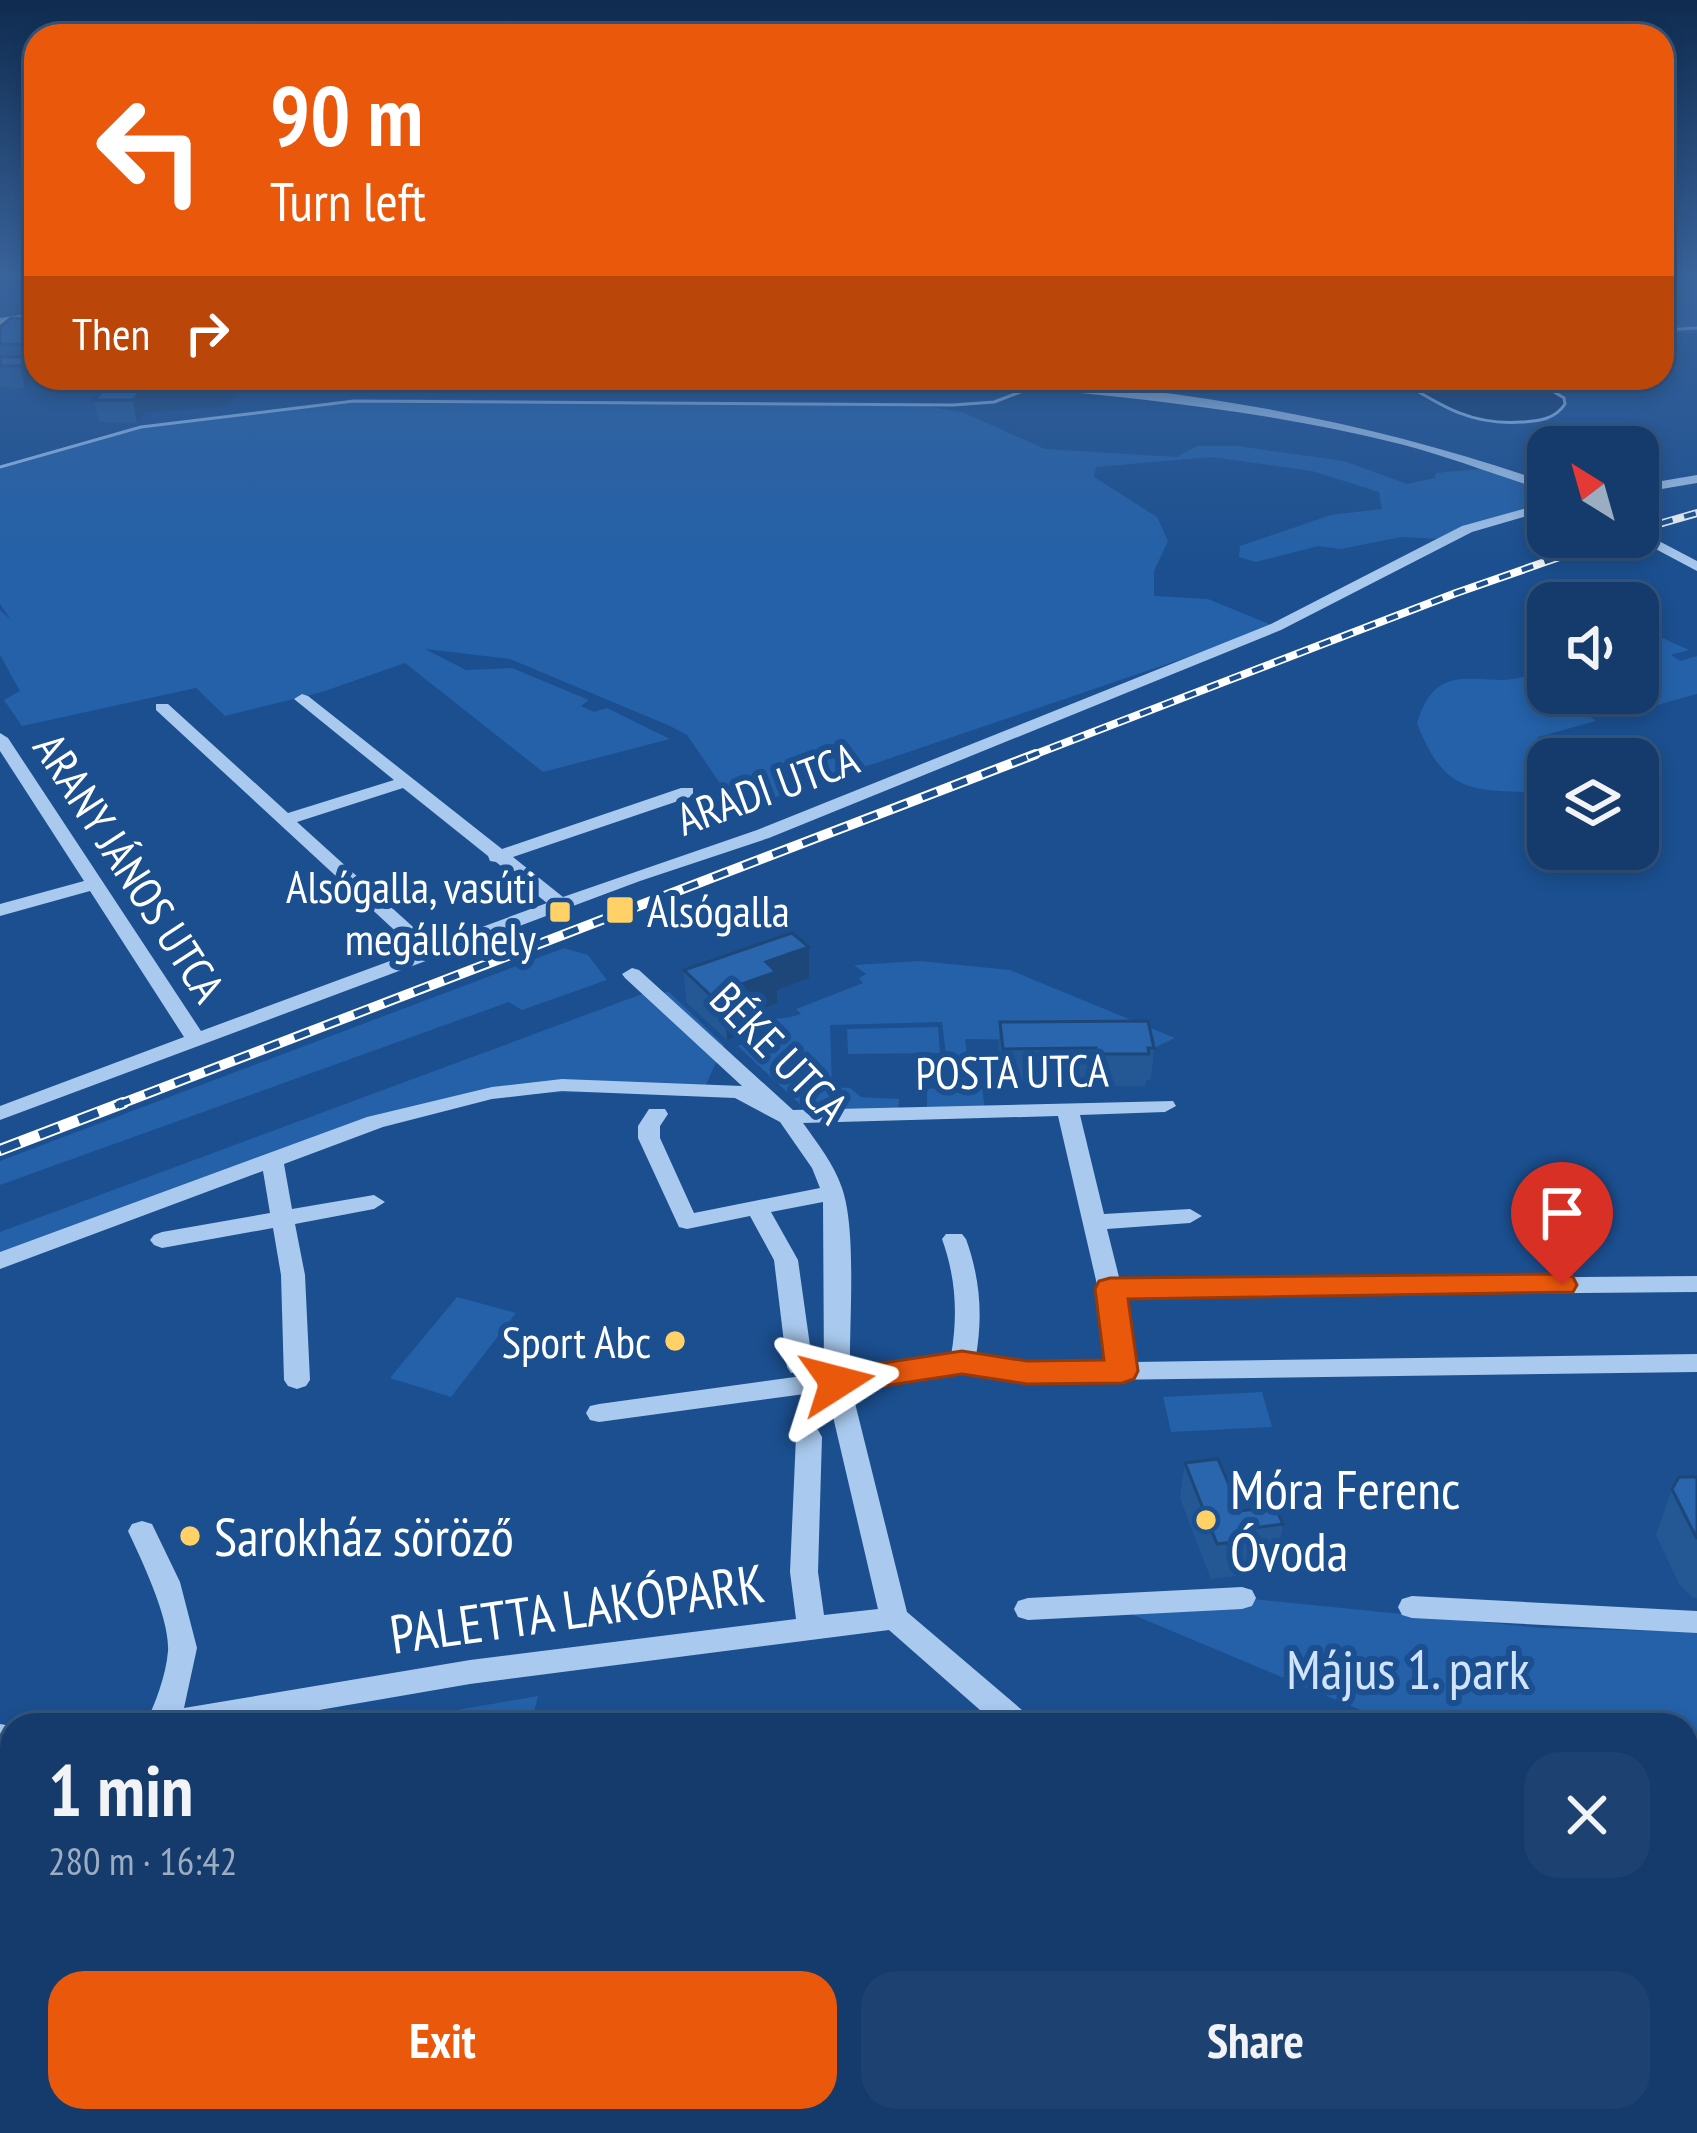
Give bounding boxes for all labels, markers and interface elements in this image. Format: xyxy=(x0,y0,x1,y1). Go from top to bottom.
text: 90 m xyxy=(270,60,423,169)
icon: left xyxy=(72,72,228,228)
text: Turn left xyxy=(270,166,426,236)
icon: right xyxy=(174,300,240,366)
text: Then xyxy=(72,304,150,362)
north arrow xyxy=(1527,426,1659,558)
map controls xyxy=(1527,426,1659,870)
button: sound xyxy=(1527,582,1659,714)
street label: ARANY JÁNOS UTCA xyxy=(22,722,239,1013)
street label: ARADI UTCA xyxy=(668,728,867,848)
button: layers xyxy=(1527,738,1659,870)
place label: Alsógalla, vasúti megállóhely xyxy=(286,857,536,967)
place label: Alsógalla xyxy=(647,881,790,939)
marker: Alsógalla xyxy=(604,894,636,926)
marker: Alsógalla, vasúti megállóhely xyxy=(547,899,573,925)
street label: BÉKE UTCA xyxy=(699,969,862,1135)
street label: POSTA UTCA xyxy=(915,1040,1110,1102)
pin xyxy=(1511,1162,1613,1285)
icon: arrive xyxy=(1529,1180,1595,1246)
place label: Sport Abc xyxy=(502,1312,651,1370)
position arrow xyxy=(774,1319,900,1445)
marker: Sport Abc xyxy=(662,1328,688,1354)
place label: Móra Ferenc Óvoda xyxy=(1230,1454,1460,1586)
place label: Sarokház söröző xyxy=(214,1501,514,1571)
marker: Móra Ferenc Óvoda xyxy=(1193,1507,1219,1533)
marker: Sarokház söröző xyxy=(177,1523,203,1549)
street label: PALETTA LAKÓPARK xyxy=(385,1547,769,1669)
park label: Május 1. park xyxy=(1286,1634,1530,1704)
text: 1 min xyxy=(48,1743,193,1836)
button: close xyxy=(1524,1752,1650,1878)
text: 280 m · 16:42 xyxy=(48,1835,237,1886)
button: Exit xyxy=(48,1971,837,2109)
button: Share xyxy=(861,1971,1650,2109)

